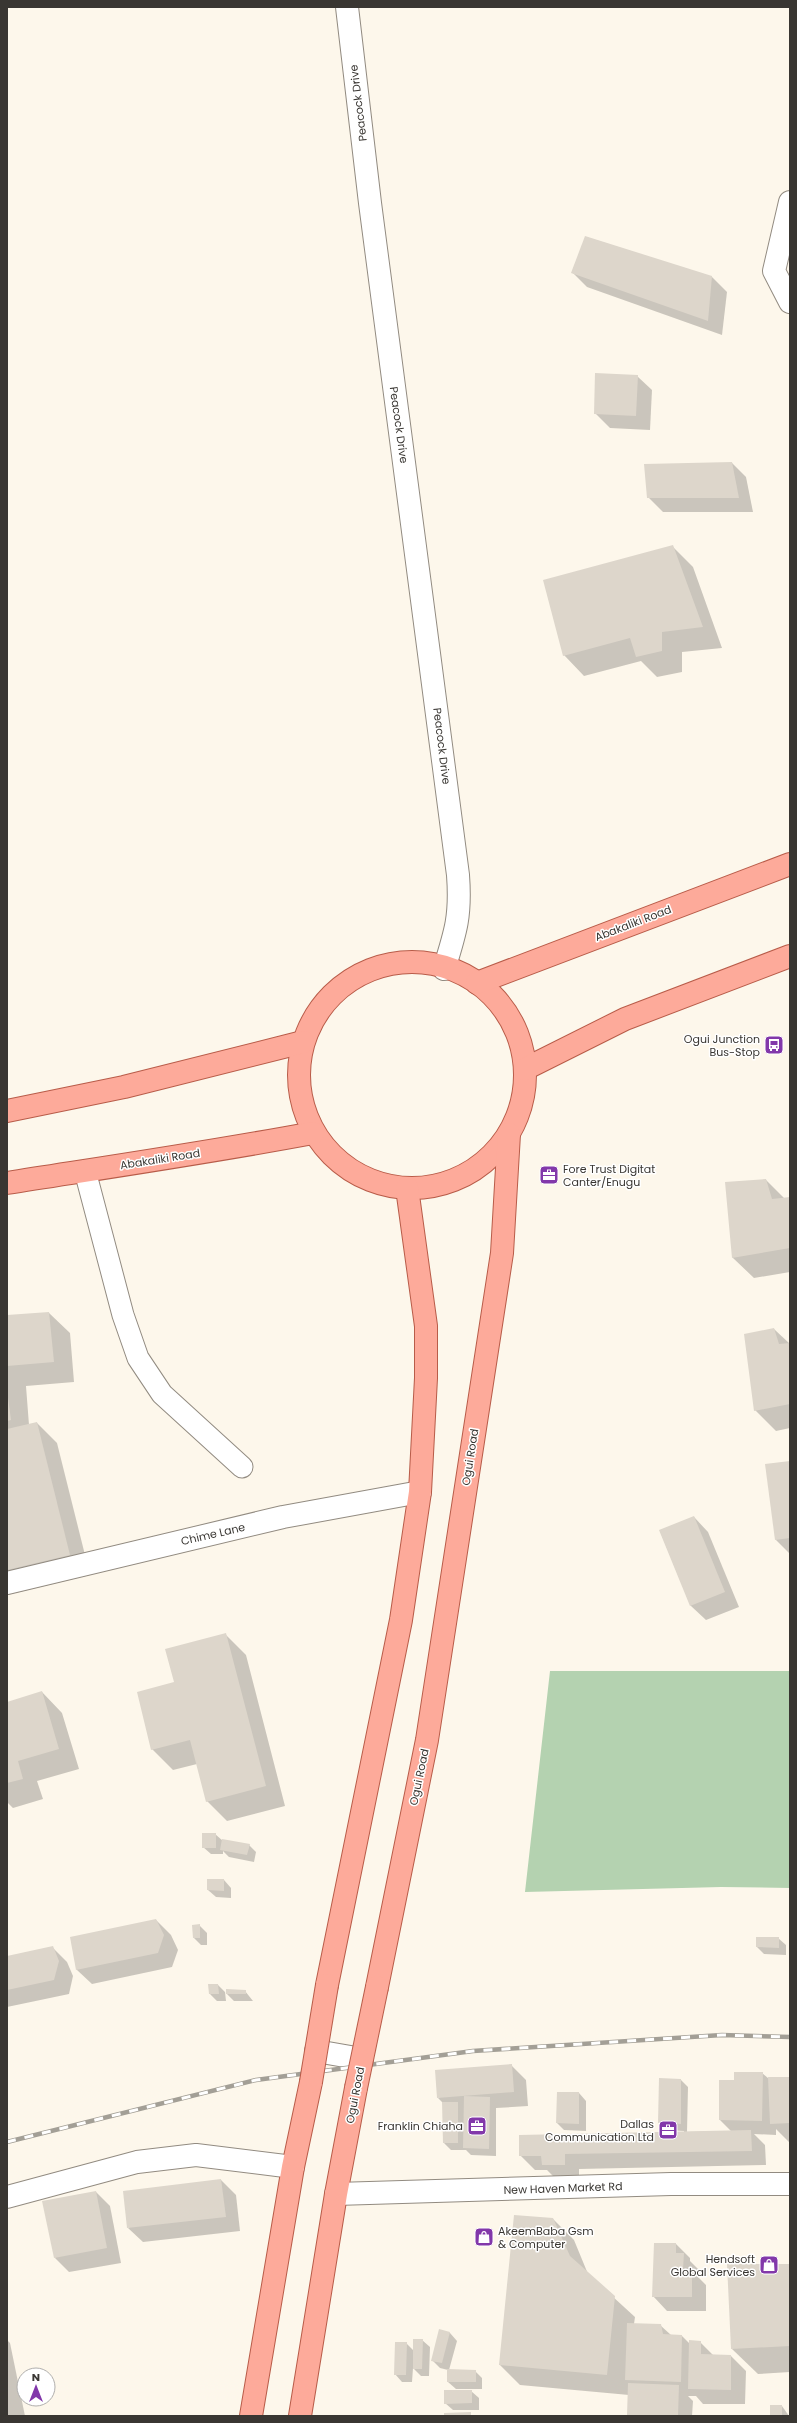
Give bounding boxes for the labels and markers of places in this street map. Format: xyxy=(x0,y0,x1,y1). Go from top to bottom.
place label: Ogui Junction Bus-Stop xyxy=(684,1031,760,1060)
bus stop icon: Ogui Junction Bus-Stop xyxy=(763,1034,785,1056)
place label: Fore Trust Digitat Canter/Enugu xyxy=(563,1161,655,1190)
office icon: Fore Trust Digitat Canter/Enugu xyxy=(538,1164,560,1186)
office icon: Franklin Chiaha xyxy=(466,2115,488,2137)
place label: Dallas Communication Ltd xyxy=(545,2116,654,2145)
place label: Franklin Chiaha xyxy=(378,2118,463,2134)
office icon: Dallas Communication Ltd xyxy=(657,2119,679,2141)
place label: AkeemBaba Gsm & Computer xyxy=(498,2223,594,2252)
shop icon: AkeemBaba Gsm & Computer xyxy=(473,2226,495,2248)
place label: Hendsoft Global Services xyxy=(671,2251,755,2280)
shop icon: Hendsoft Global Services xyxy=(758,2254,780,2276)

